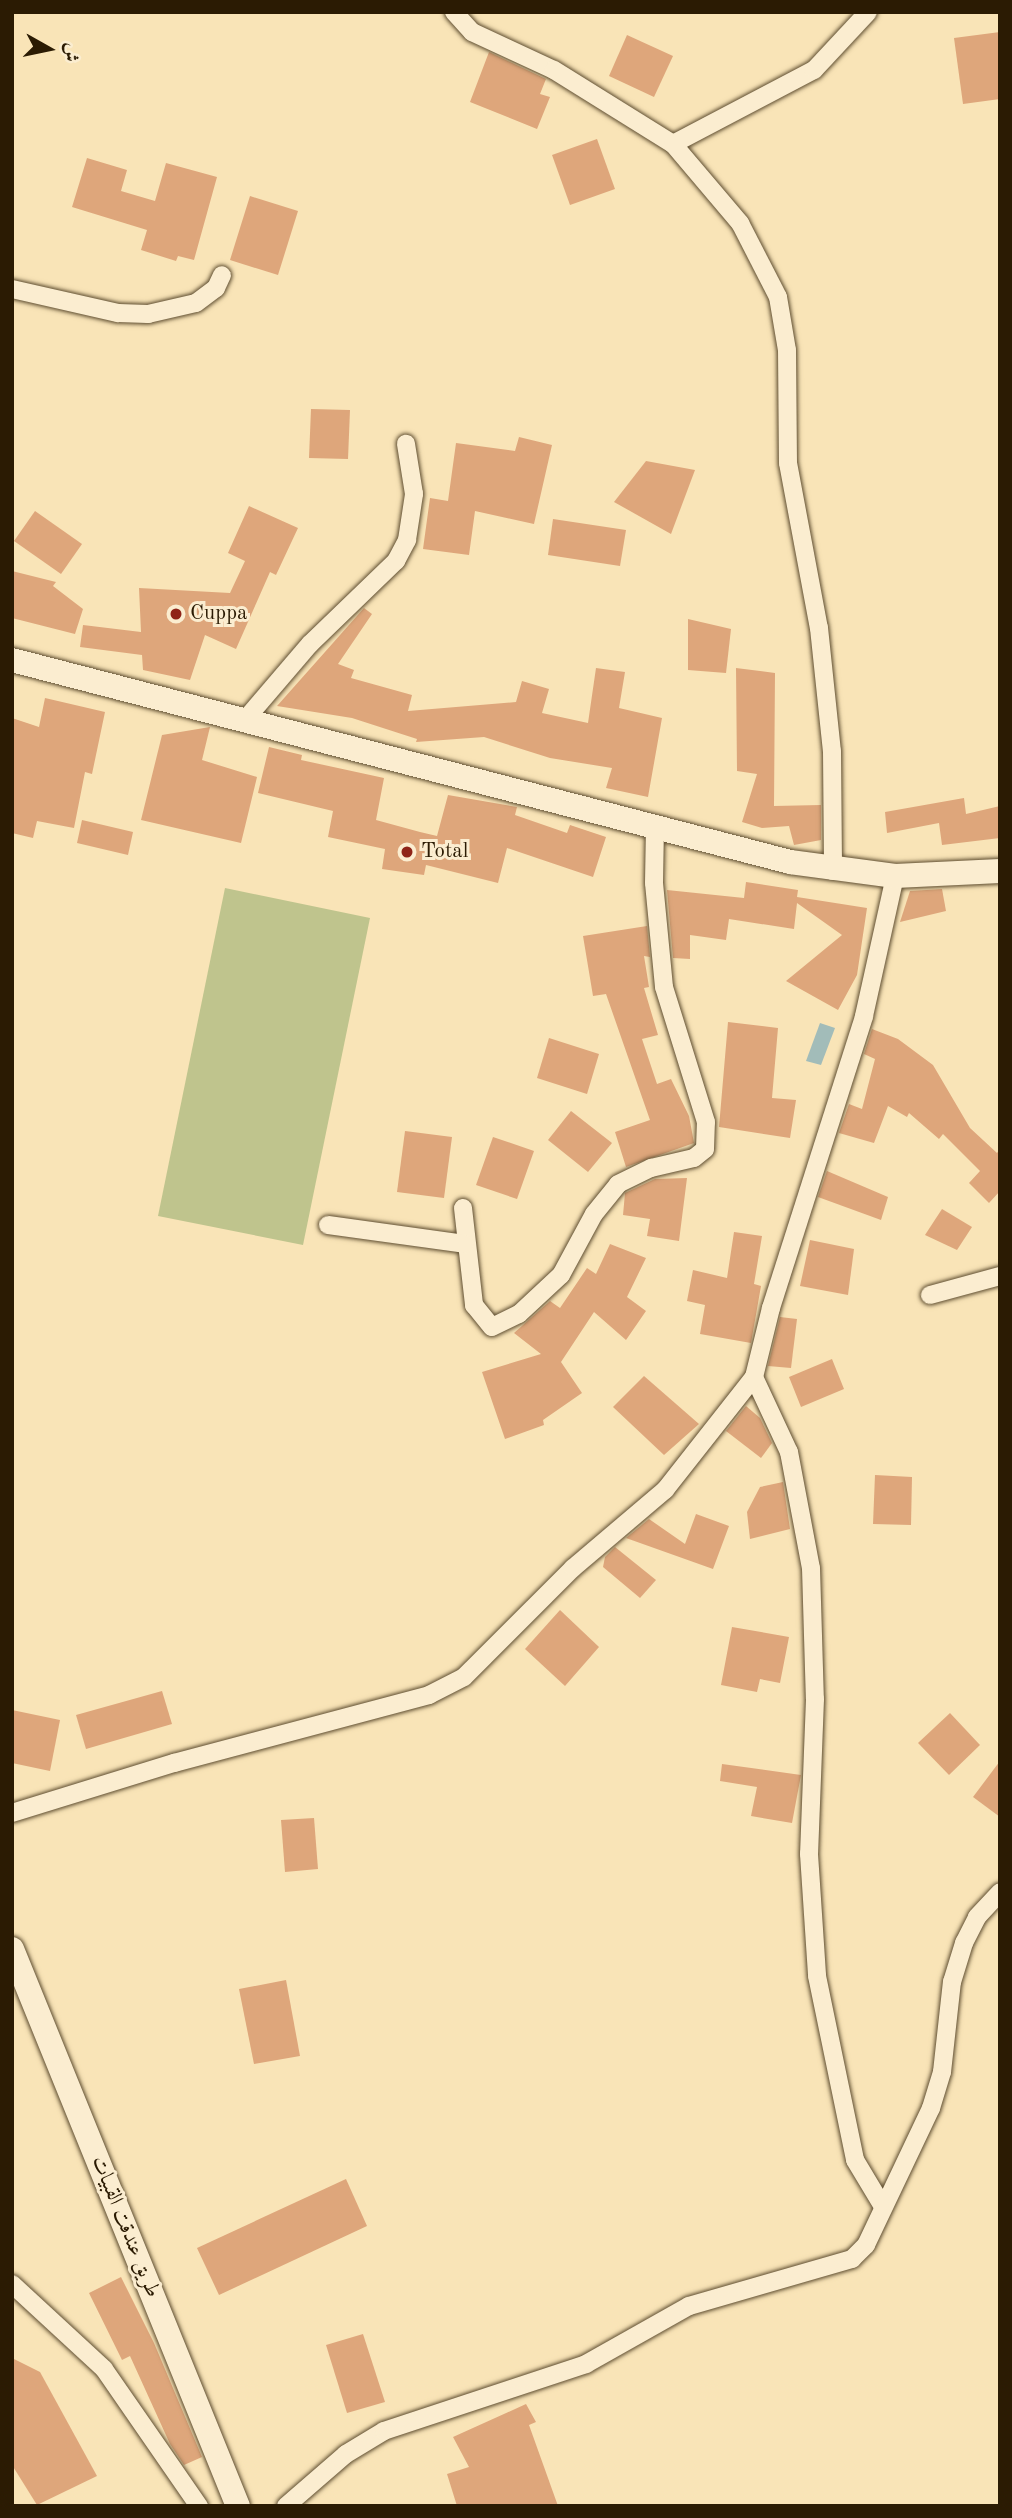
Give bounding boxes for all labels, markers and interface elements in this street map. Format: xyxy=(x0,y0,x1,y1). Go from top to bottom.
north arrow xyxy=(14,14,84,84)
text: ش xyxy=(59,42,81,63)
place label: Cuppa xyxy=(190,601,247,627)
marker: Cuppa xyxy=(168,606,184,622)
place label: Total xyxy=(421,839,468,865)
marker: Total xyxy=(399,844,415,860)
street label: طريق عندقت القبيات xyxy=(85,2152,165,2302)

